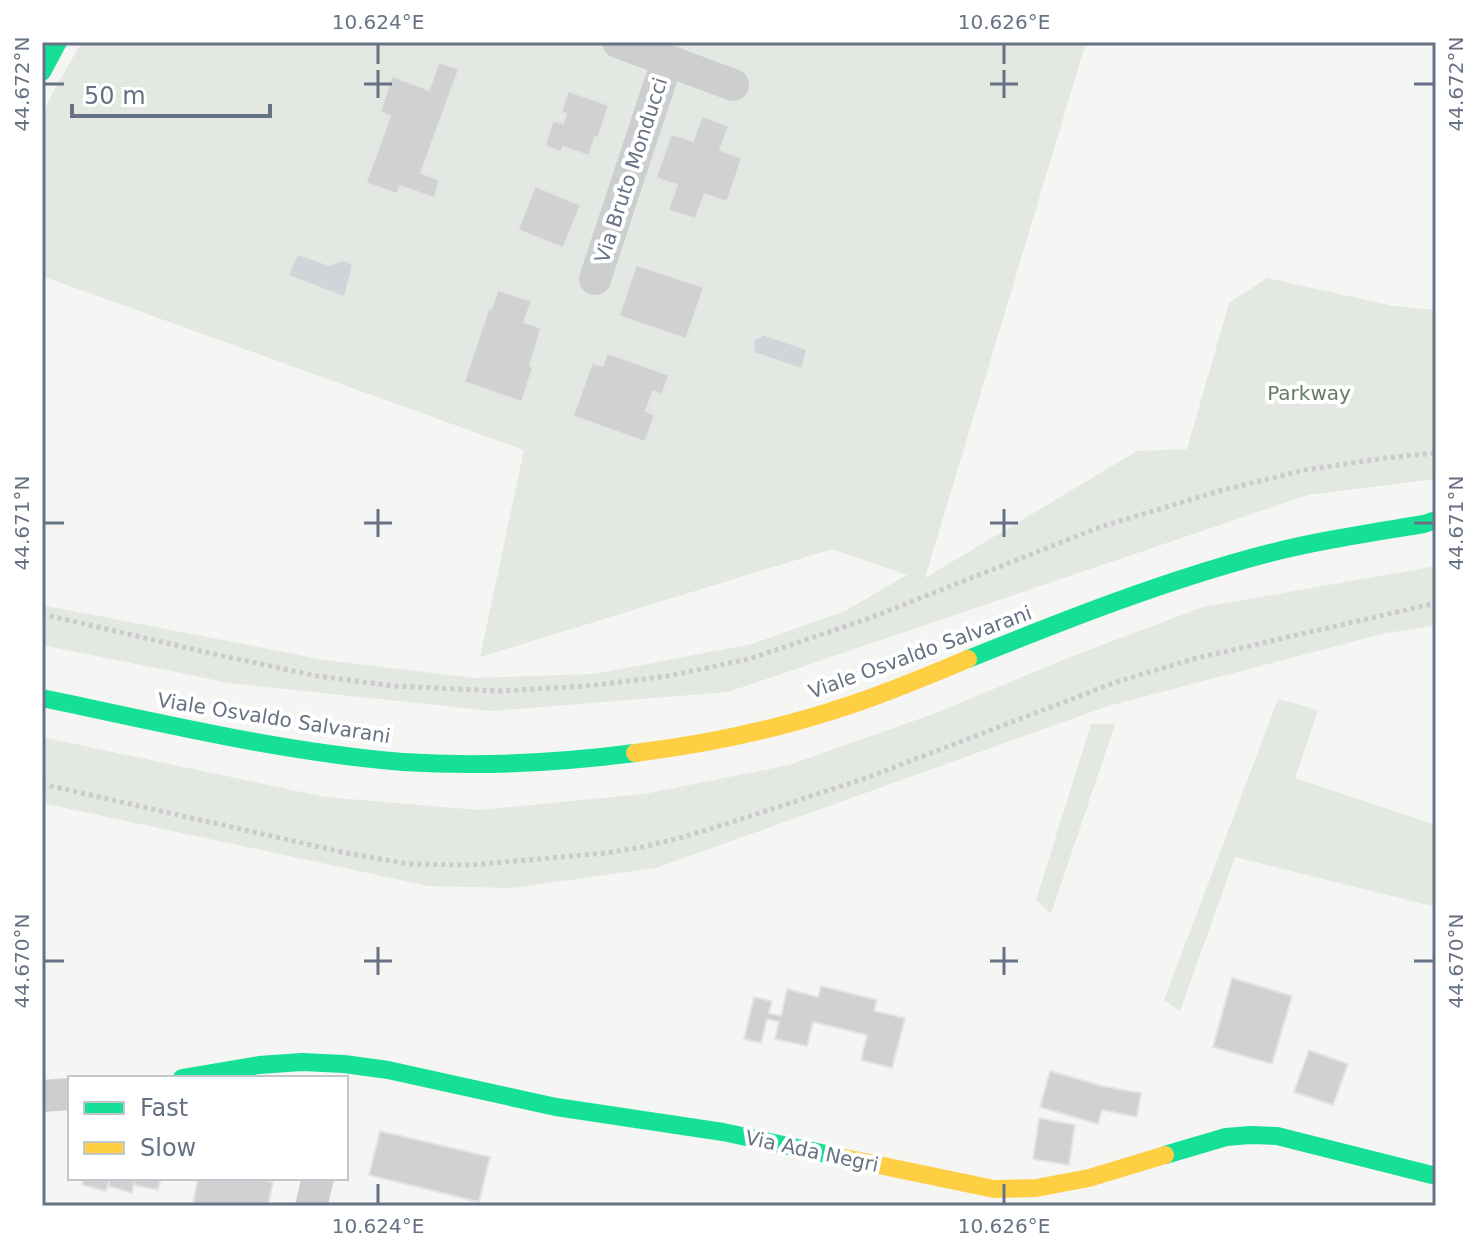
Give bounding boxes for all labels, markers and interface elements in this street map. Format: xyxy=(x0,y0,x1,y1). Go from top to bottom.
text: 10.624°E xyxy=(332,10,424,34)
text: 10.626°E xyxy=(958,10,1050,34)
text: 44.672°N xyxy=(10,37,34,131)
text: 44.672°N xyxy=(1444,37,1468,131)
scale bar xyxy=(72,68,270,118)
street label: Via Bruto Monducci xyxy=(590,74,672,266)
text: 50 m xyxy=(84,82,146,110)
park label: Parkway xyxy=(1267,381,1351,405)
text: 44.671°N xyxy=(10,476,34,570)
text: 44.671°N xyxy=(1444,476,1468,570)
street label: Viale Osvaldo Salvarani xyxy=(805,600,1035,704)
street label: Viale Osvaldo Salvarani xyxy=(156,688,392,748)
text: 44.670°N xyxy=(10,914,34,1008)
text: 44.670°N xyxy=(1444,914,1468,1008)
legend xyxy=(68,1076,348,1180)
text: Fast xyxy=(140,1094,188,1122)
street label: Via Ada Negri xyxy=(743,1125,881,1177)
text: Slow xyxy=(140,1134,196,1162)
text: 10.624°E xyxy=(332,1214,424,1238)
text: 10.626°E xyxy=(958,1214,1050,1238)

